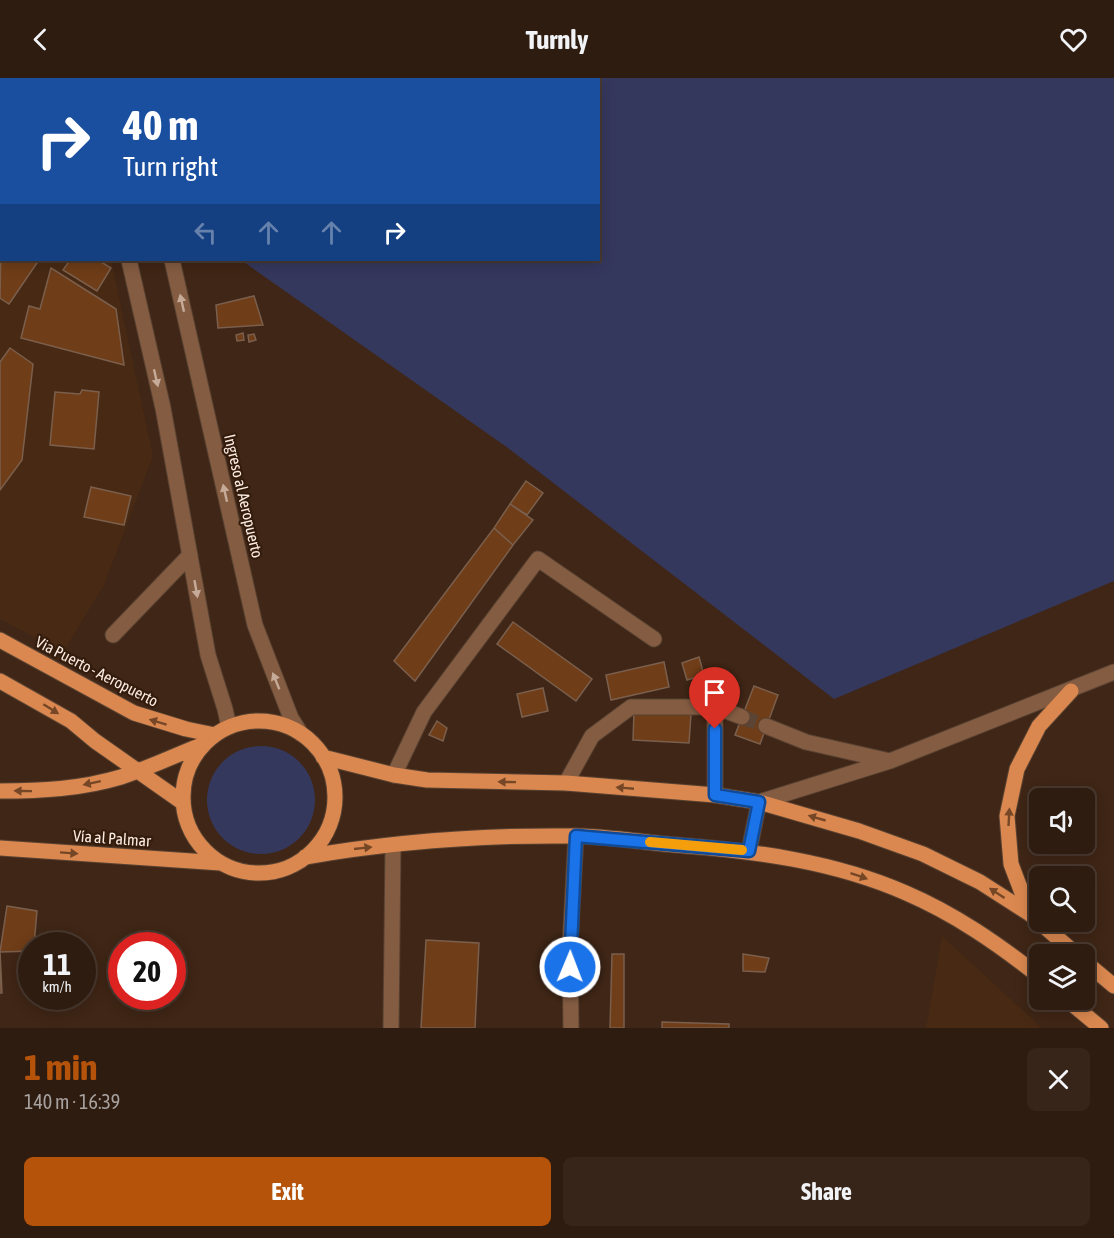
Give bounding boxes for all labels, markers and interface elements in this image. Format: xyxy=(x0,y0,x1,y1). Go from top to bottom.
icon: back xyxy=(24,23,57,56)
icon: heart xyxy=(1057,23,1090,56)
text: Turnly xyxy=(526,24,588,55)
text: 40 m xyxy=(123,101,198,149)
icon: right xyxy=(24,102,102,180)
text: Turn right xyxy=(123,151,218,182)
icon: left xyxy=(189,216,222,249)
icon: ahead xyxy=(252,216,285,249)
icon: ahead xyxy=(315,216,348,249)
icon: right xyxy=(378,216,411,249)
one-way arrow xyxy=(177,293,186,312)
one-way arrow xyxy=(152,369,161,388)
street label: Ingreso al Aeropuerto xyxy=(220,432,267,560)
one-way arrow xyxy=(220,484,230,502)
one-way arrow xyxy=(192,580,201,599)
street label: Via Puerto - Aeropuerto xyxy=(32,632,161,711)
pin xyxy=(689,667,740,729)
one-way arrow xyxy=(271,672,280,690)
icon: arrive xyxy=(698,676,731,709)
one-way arrow xyxy=(43,703,59,714)
one-way arrow xyxy=(149,716,167,726)
one-way arrow xyxy=(498,777,517,787)
one-way arrow xyxy=(83,779,102,788)
one-way arrow xyxy=(616,783,635,793)
one-way arrow xyxy=(14,786,33,796)
map controls xyxy=(1029,788,1095,1010)
button: sound xyxy=(1029,788,1095,854)
one-way arrow xyxy=(1004,808,1013,827)
one-way arrow xyxy=(808,813,826,822)
street label: Vía al Palmar xyxy=(73,826,152,850)
one-way arrow xyxy=(354,844,373,853)
one-way arrow xyxy=(59,848,78,858)
button: search xyxy=(1029,866,1095,932)
one-way arrow xyxy=(850,871,868,881)
one-way arrow xyxy=(989,887,1005,899)
speed limit sign: 20 xyxy=(108,932,186,1010)
position arrow xyxy=(538,935,602,999)
button: layers xyxy=(1029,944,1095,1010)
text: 11 xyxy=(43,947,71,981)
text: km/h xyxy=(42,978,72,995)
text: 1 min xyxy=(24,1046,98,1088)
button: close xyxy=(1027,1048,1090,1111)
text: 140 m · 16:39 xyxy=(24,1090,120,1113)
button: Exit xyxy=(24,1157,551,1226)
button: Share xyxy=(563,1157,1090,1226)

